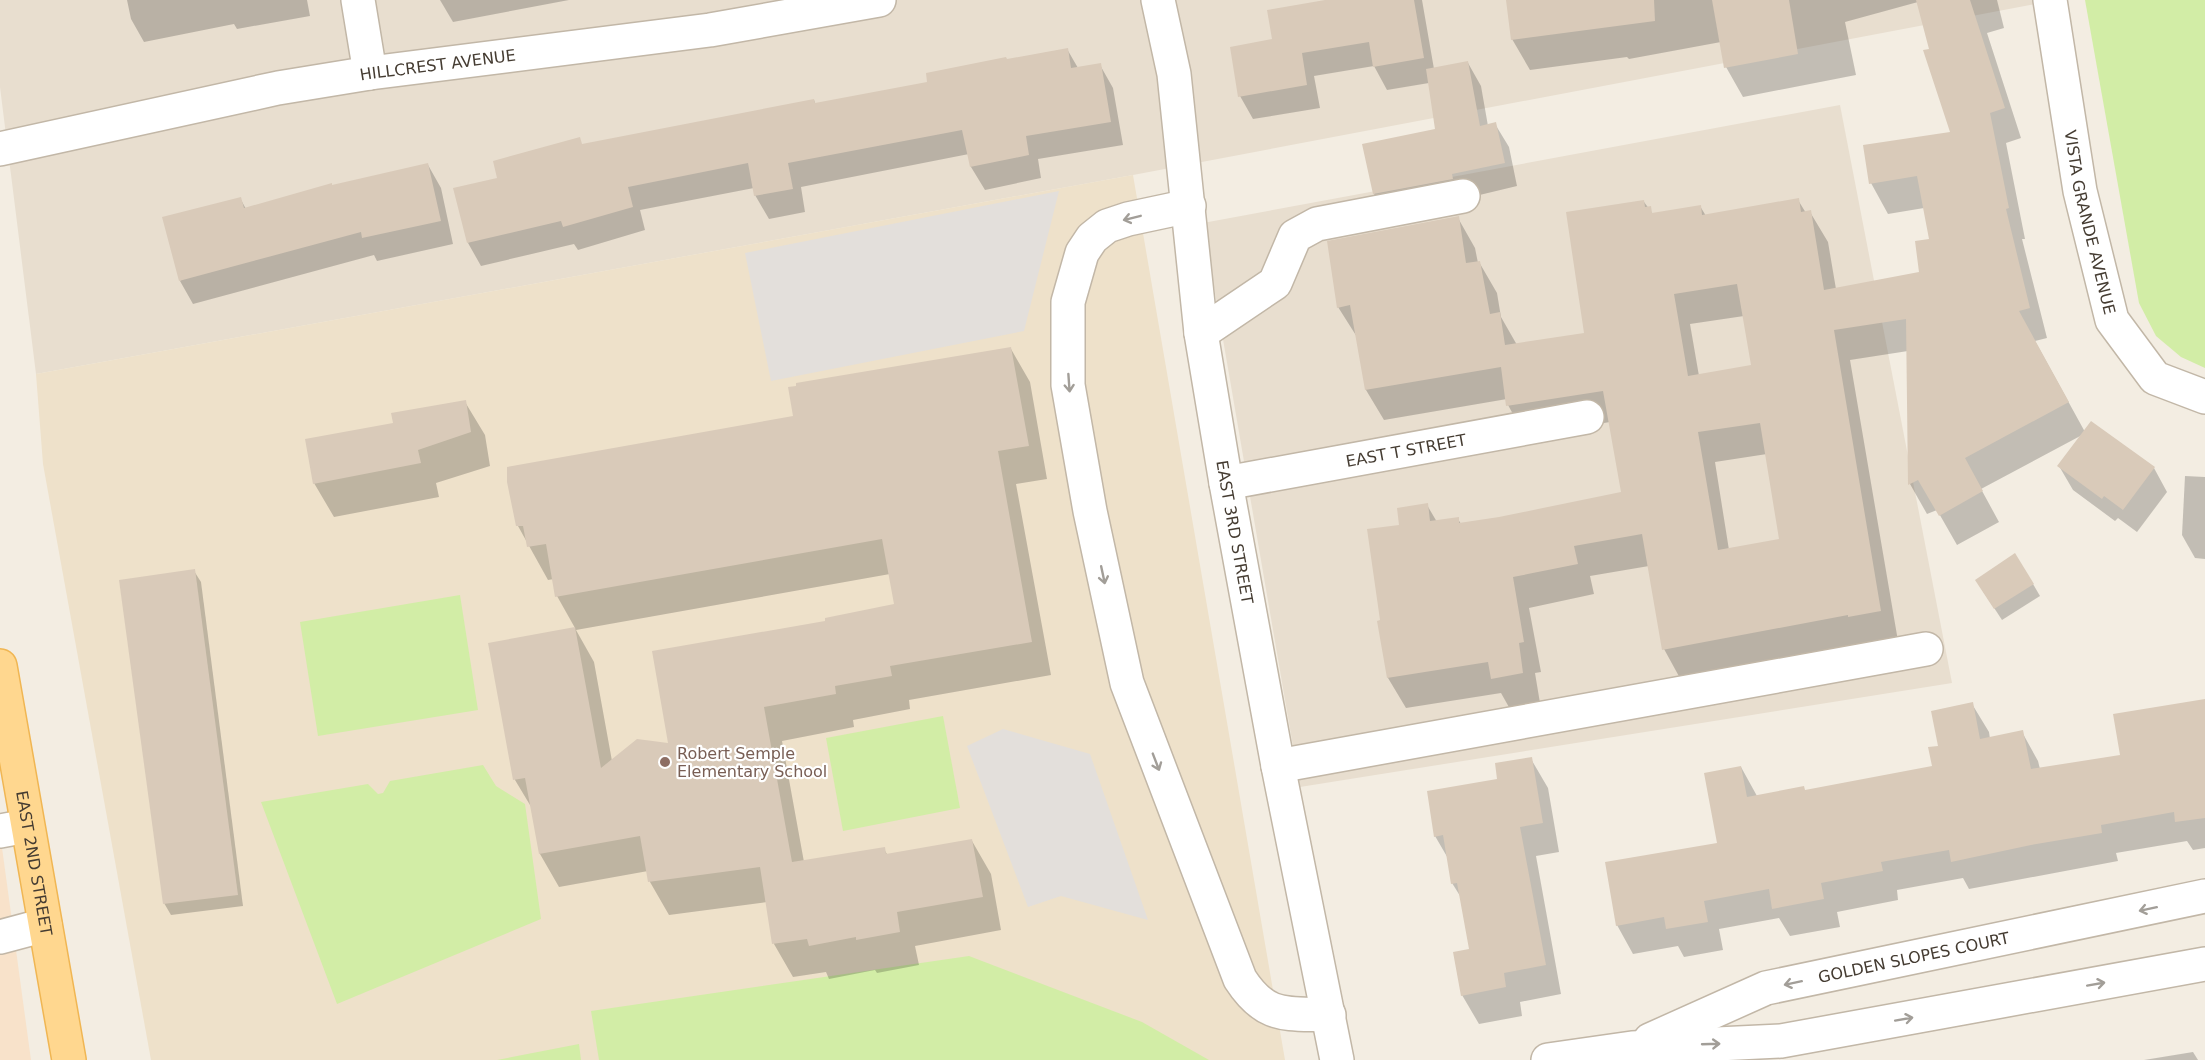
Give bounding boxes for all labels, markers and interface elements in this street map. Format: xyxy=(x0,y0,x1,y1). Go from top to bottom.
street label: HILLCREST AVENUE xyxy=(358,46,517,85)
street label: VISTA GRANDE AVENUE xyxy=(2061,129,2119,317)
one-way arrow xyxy=(1123,213,1142,225)
one-way arrow xyxy=(1064,372,1075,392)
street label: EAST T STREET xyxy=(1344,430,1468,471)
street label: EAST 3RD STREET xyxy=(1212,459,1257,606)
one-way arrow xyxy=(1098,564,1109,584)
place label: Robert Semple Elementary School xyxy=(677,744,827,781)
one-way arrow xyxy=(1152,752,1163,770)
marker: Robert Semple Elementary School xyxy=(658,755,672,769)
street label: EAST 2ND STREET xyxy=(12,789,56,937)
one-way arrow xyxy=(2139,903,2158,915)
street label: GOLDEN SLOPES COURT xyxy=(1817,928,2011,987)
one-way arrow xyxy=(1783,978,1803,989)
one-way arrow xyxy=(2086,978,2105,989)
one-way arrow xyxy=(1894,1013,1914,1024)
one-way arrow xyxy=(1701,1039,1721,1050)

